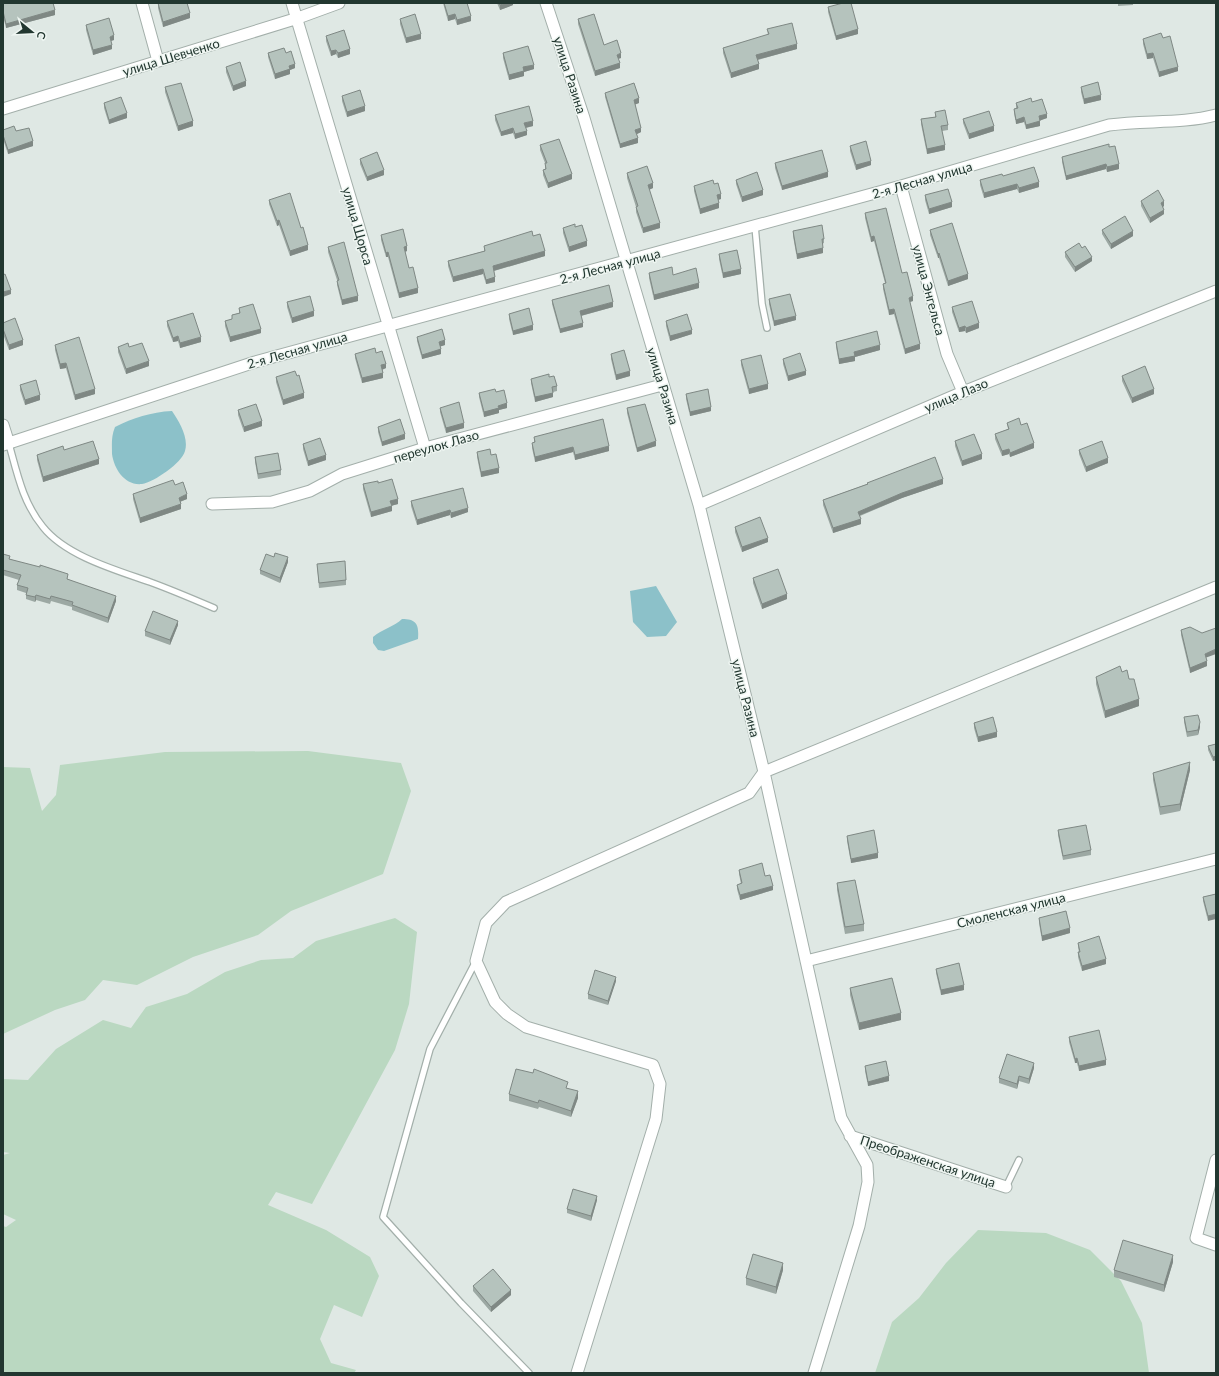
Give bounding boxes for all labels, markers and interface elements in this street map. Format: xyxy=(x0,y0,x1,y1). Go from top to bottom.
north arrow xyxy=(12,12,52,52)
text: С xyxy=(34,30,49,41)
street label: улица Разина xyxy=(550,34,590,116)
street label: улица Шевченко xyxy=(121,35,221,79)
street label: 2-я Лесная улица xyxy=(870,158,974,202)
street label: улица Щорса xyxy=(339,185,377,267)
street label: улица Энгельса xyxy=(909,243,949,337)
street label: 2-я Лесная улица xyxy=(558,245,662,287)
street label: 2-я Лесная улица xyxy=(245,328,349,372)
street label: улица Разина xyxy=(644,345,682,427)
street label: улица Лазо xyxy=(922,374,990,416)
street label: переулок Лазо xyxy=(391,426,481,466)
street label: улица Разина xyxy=(729,657,763,739)
street label: Смоленская улица xyxy=(955,889,1067,931)
street label: Преображенская улица xyxy=(858,1132,998,1190)

